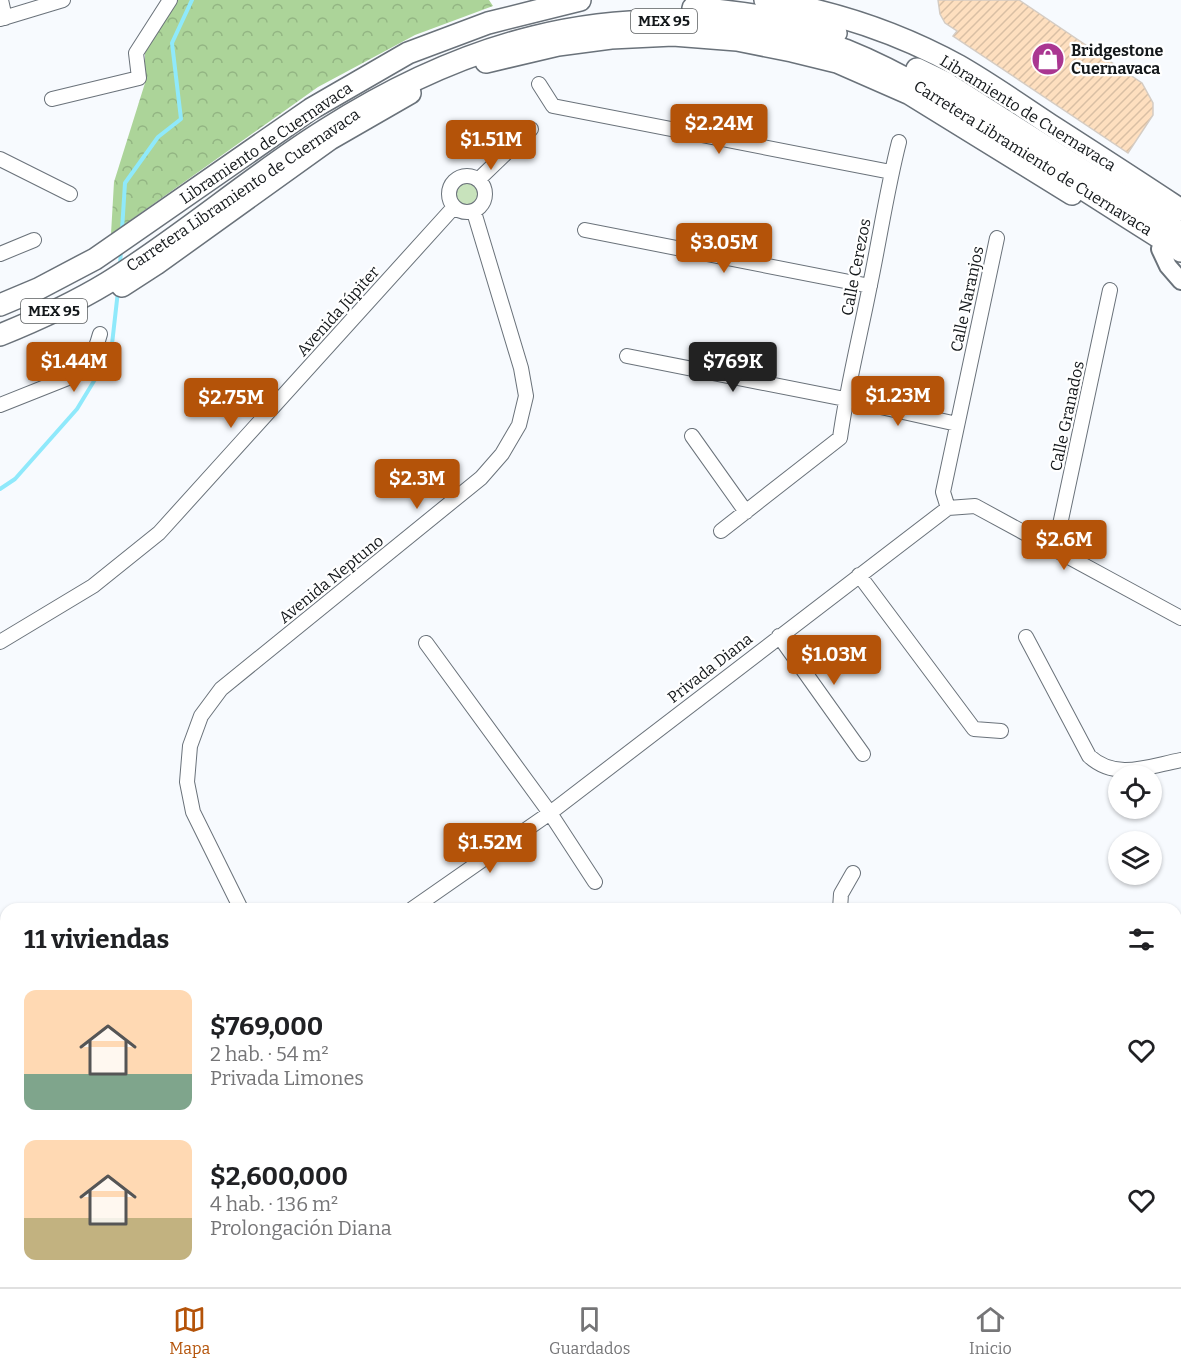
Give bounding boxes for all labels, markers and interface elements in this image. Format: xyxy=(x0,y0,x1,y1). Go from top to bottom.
road number: MEX 95 xyxy=(631,9,697,33)
shop icon: Bridgestone Cuernavaca xyxy=(1030,41,1066,77)
place label: Bridgestone Cuernavaca xyxy=(1071,41,1163,78)
street label: Libramiento de Cuernavaca xyxy=(937,51,1120,175)
street label: Carretera Libramiento de Cuernavaca xyxy=(910,76,1156,240)
street label: Libramiento de Cuernavaca xyxy=(176,78,356,208)
street label: Carretera Libramiento de Cuernavaca xyxy=(123,104,364,275)
pin: $2.24M xyxy=(670,104,768,155)
text: $2.24M xyxy=(684,111,754,135)
pin: $1.51M xyxy=(442,120,540,171)
text: $1.51M xyxy=(460,127,522,151)
street label: Calle Cerezos xyxy=(837,217,875,317)
pin: $3.05M xyxy=(675,223,773,274)
text: $3.05M xyxy=(690,230,758,254)
street label: Calle Naranjos xyxy=(947,244,987,354)
street label: Avenida Júpiter xyxy=(293,262,383,360)
road number: MEX 95 xyxy=(21,299,87,323)
pin: $1.44M xyxy=(25,342,123,393)
pin: $769K xyxy=(691,342,775,393)
text: $1.44M xyxy=(40,349,108,373)
text: $769K xyxy=(703,349,763,373)
street label: Calle Granados xyxy=(1046,359,1088,473)
pin: $1.23M xyxy=(849,376,947,427)
pin: $2.75M xyxy=(182,378,280,429)
text: $1.23M xyxy=(865,383,931,407)
text: $2.75M xyxy=(198,385,264,409)
pin: $2.3M xyxy=(375,459,459,510)
text: $2.3M xyxy=(389,466,445,490)
pin: $2.6M xyxy=(1022,520,1106,571)
text: $2.6M xyxy=(1036,527,1092,551)
street label: Avenida Neptuno xyxy=(275,531,387,627)
street label: Privada Diana xyxy=(664,629,756,707)
pin: $1.03M xyxy=(785,635,883,686)
text: $1.03M xyxy=(801,642,867,666)
map controls xyxy=(1108,765,1162,885)
button: locate xyxy=(1108,765,1162,819)
pin: $1.52M xyxy=(441,823,539,874)
text: $1.52M xyxy=(458,830,522,854)
button: layers xyxy=(1108,831,1162,885)
icon: filters xyxy=(1125,923,1158,956)
text: 11 viviendas xyxy=(24,924,169,955)
text: $769,000 xyxy=(210,1011,323,1042)
icon: home xyxy=(72,1014,144,1086)
icon: heart xyxy=(1125,1034,1158,1067)
text: 2 hab. · 54 m² xyxy=(210,1042,329,1066)
text: Privada Limones xyxy=(210,1066,364,1090)
text: $2,600,000 xyxy=(210,1161,348,1192)
icon: home xyxy=(72,1164,144,1236)
icon: heart xyxy=(1125,1184,1158,1217)
text: 4 hab. · 136 m² xyxy=(210,1192,338,1216)
text: Prolongación Diana xyxy=(210,1216,392,1240)
tab: Mapa xyxy=(169,1303,210,1358)
tab: Guardados xyxy=(549,1303,630,1358)
tab: Inicio xyxy=(969,1303,1012,1358)

